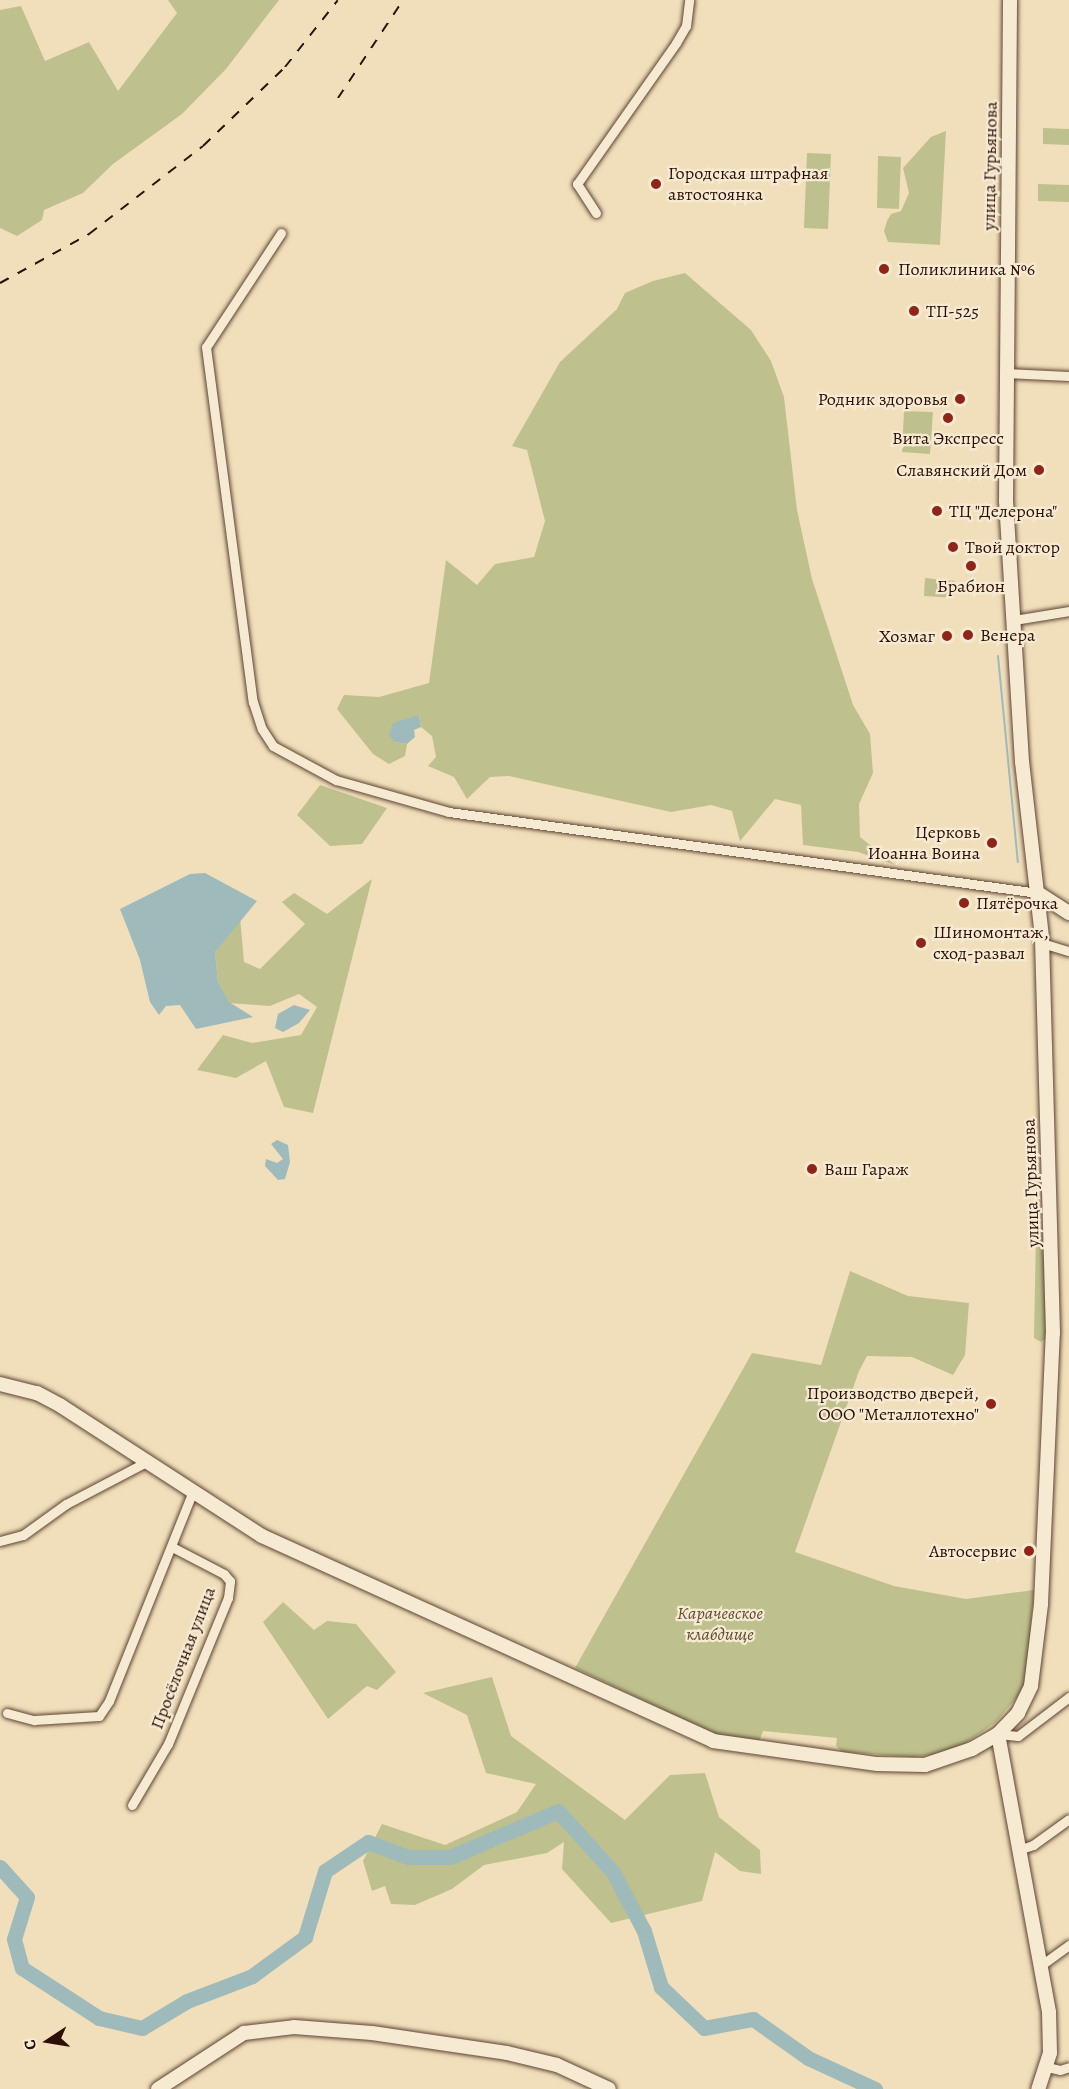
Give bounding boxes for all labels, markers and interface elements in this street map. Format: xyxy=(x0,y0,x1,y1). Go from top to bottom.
street label: улица Гурьянова xyxy=(978,101,1002,231)
place label: Городская штрафная автостоянка xyxy=(668,163,828,206)
marker: Городская штрафная автостоянка xyxy=(649,177,663,191)
place label: Поликлиника №6 xyxy=(898,258,1035,280)
marker: Поликлиника №6 xyxy=(875,260,893,278)
place label: ТП-525 xyxy=(926,300,979,322)
marker: ТП-525 xyxy=(907,304,921,318)
place label: Родник здоровья xyxy=(818,388,948,410)
marker: Родник здоровья xyxy=(953,392,967,406)
marker: Вита Экспресс xyxy=(941,411,955,425)
place label: Вита Экспресс xyxy=(892,427,1004,449)
place label: Славянский Дом xyxy=(896,459,1027,481)
marker: Славянский Дом xyxy=(1032,463,1046,477)
place label: ТЦ "Делерона" xyxy=(949,500,1058,522)
marker: ТЦ "Делерона" xyxy=(930,504,944,518)
place label: Твой доктор xyxy=(965,536,1060,558)
marker: Твой доктор xyxy=(946,540,960,554)
marker: Брабион xyxy=(964,559,978,573)
place label: Брабион xyxy=(937,575,1005,597)
place label: Венера xyxy=(980,624,1035,646)
place label: Хозмаг xyxy=(879,625,935,647)
marker: Венера xyxy=(961,628,975,642)
marker: Хозмаг xyxy=(940,629,954,643)
place label: Церковь Иоанна Воина xyxy=(868,822,980,864)
marker: Церковь Иоанна Воина xyxy=(985,836,999,850)
place label: Пятёрочка xyxy=(976,892,1058,914)
marker: Пятёрочка xyxy=(957,896,971,910)
place label: Шиномонтаж, сход-развал xyxy=(933,922,1049,964)
marker: Шиномонтаж, сход-развал xyxy=(914,936,928,950)
street label: улица Гурьянова xyxy=(1018,1118,1044,1248)
place label: Ваш Гараж xyxy=(824,1158,909,1180)
marker: Ваш Гараж xyxy=(805,1162,819,1176)
place label: Производство дверей, ООО "Металлотехно" xyxy=(807,1383,979,1426)
marker: Производство дверей, ООО "Металлотехно" xyxy=(984,1397,998,1411)
place label: Автосервис xyxy=(929,1540,1017,1562)
marker: Автосервис xyxy=(1022,1544,1036,1558)
street label: Просёлочная улица xyxy=(146,1584,220,1732)
park label: Карачевское клабдище xyxy=(677,1603,763,1646)
north arrow xyxy=(18,2011,78,2071)
text: С xyxy=(19,2038,42,2052)

